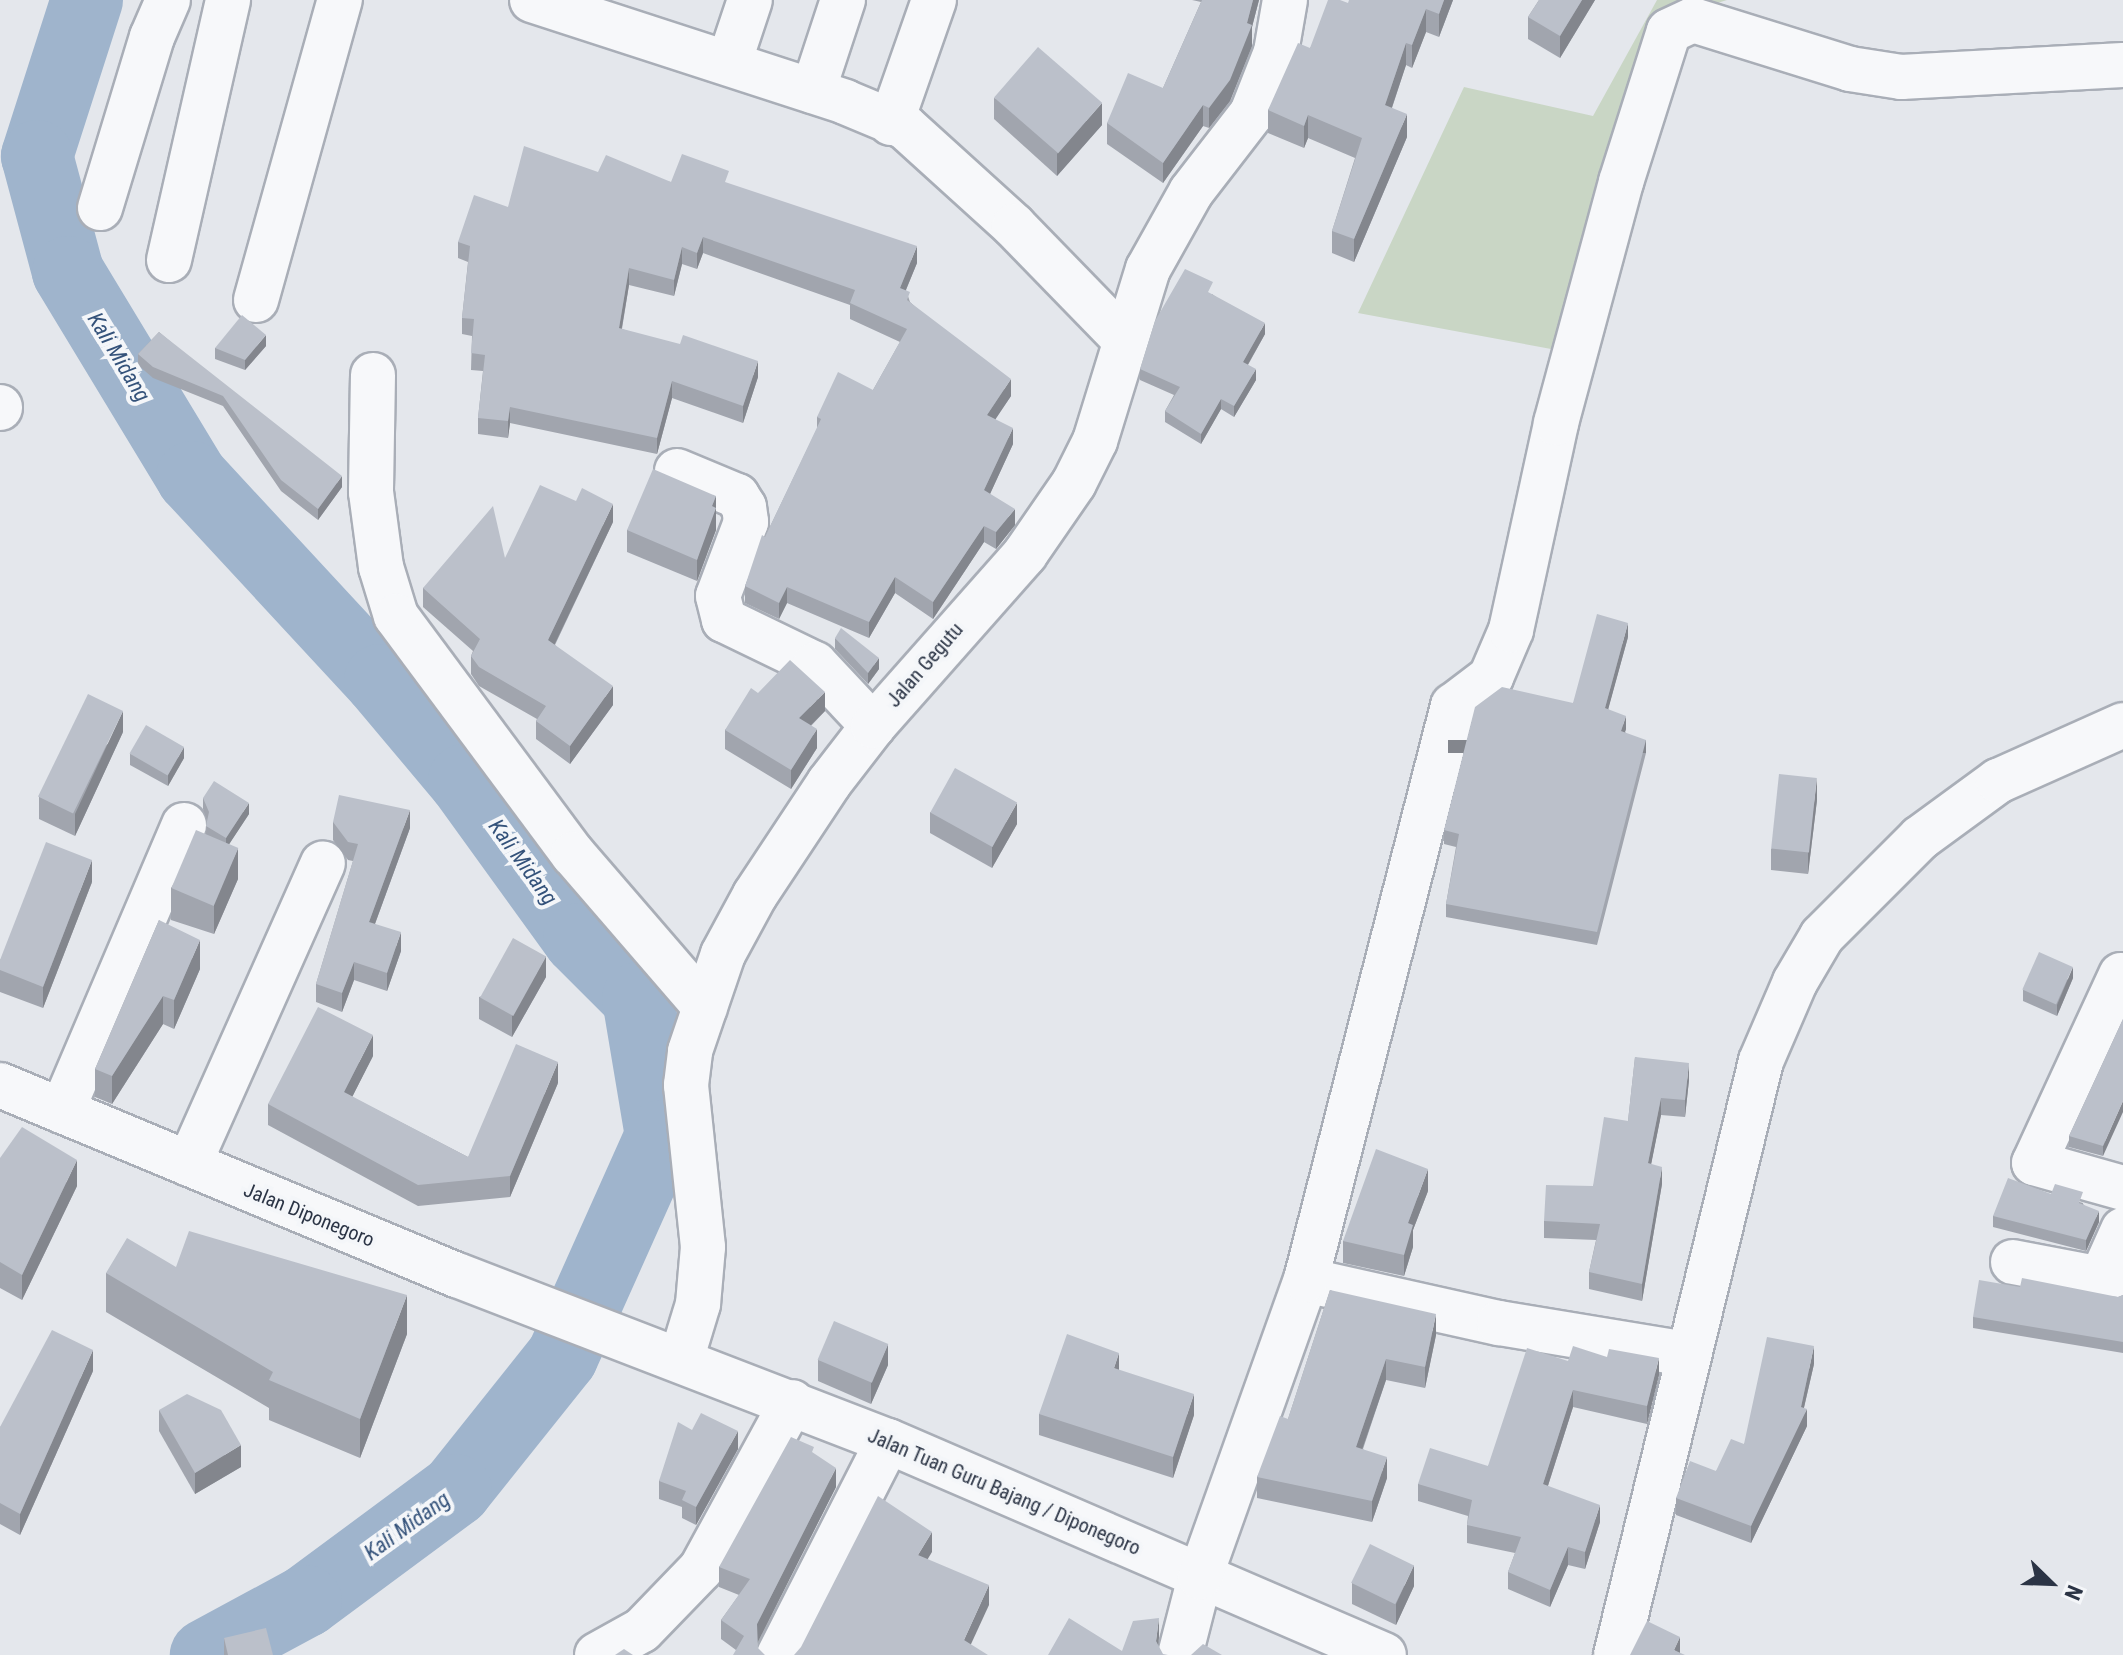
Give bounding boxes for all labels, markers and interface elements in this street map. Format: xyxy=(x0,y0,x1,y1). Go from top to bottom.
water label: Kali Midang xyxy=(82,308,156,406)
street label: Jalan Gegutu xyxy=(882,618,968,712)
water label: Kali Midang xyxy=(483,814,563,910)
street label: Jalan Diponegoro xyxy=(240,1178,378,1252)
street label: Jalan Tuan Guru Bajang / Diponegoro xyxy=(864,1424,1144,1560)
water label: Kali Midang xyxy=(359,1486,455,1566)
north arrow xyxy=(2011,1543,2091,1623)
text: N xyxy=(2059,1581,2088,1604)

